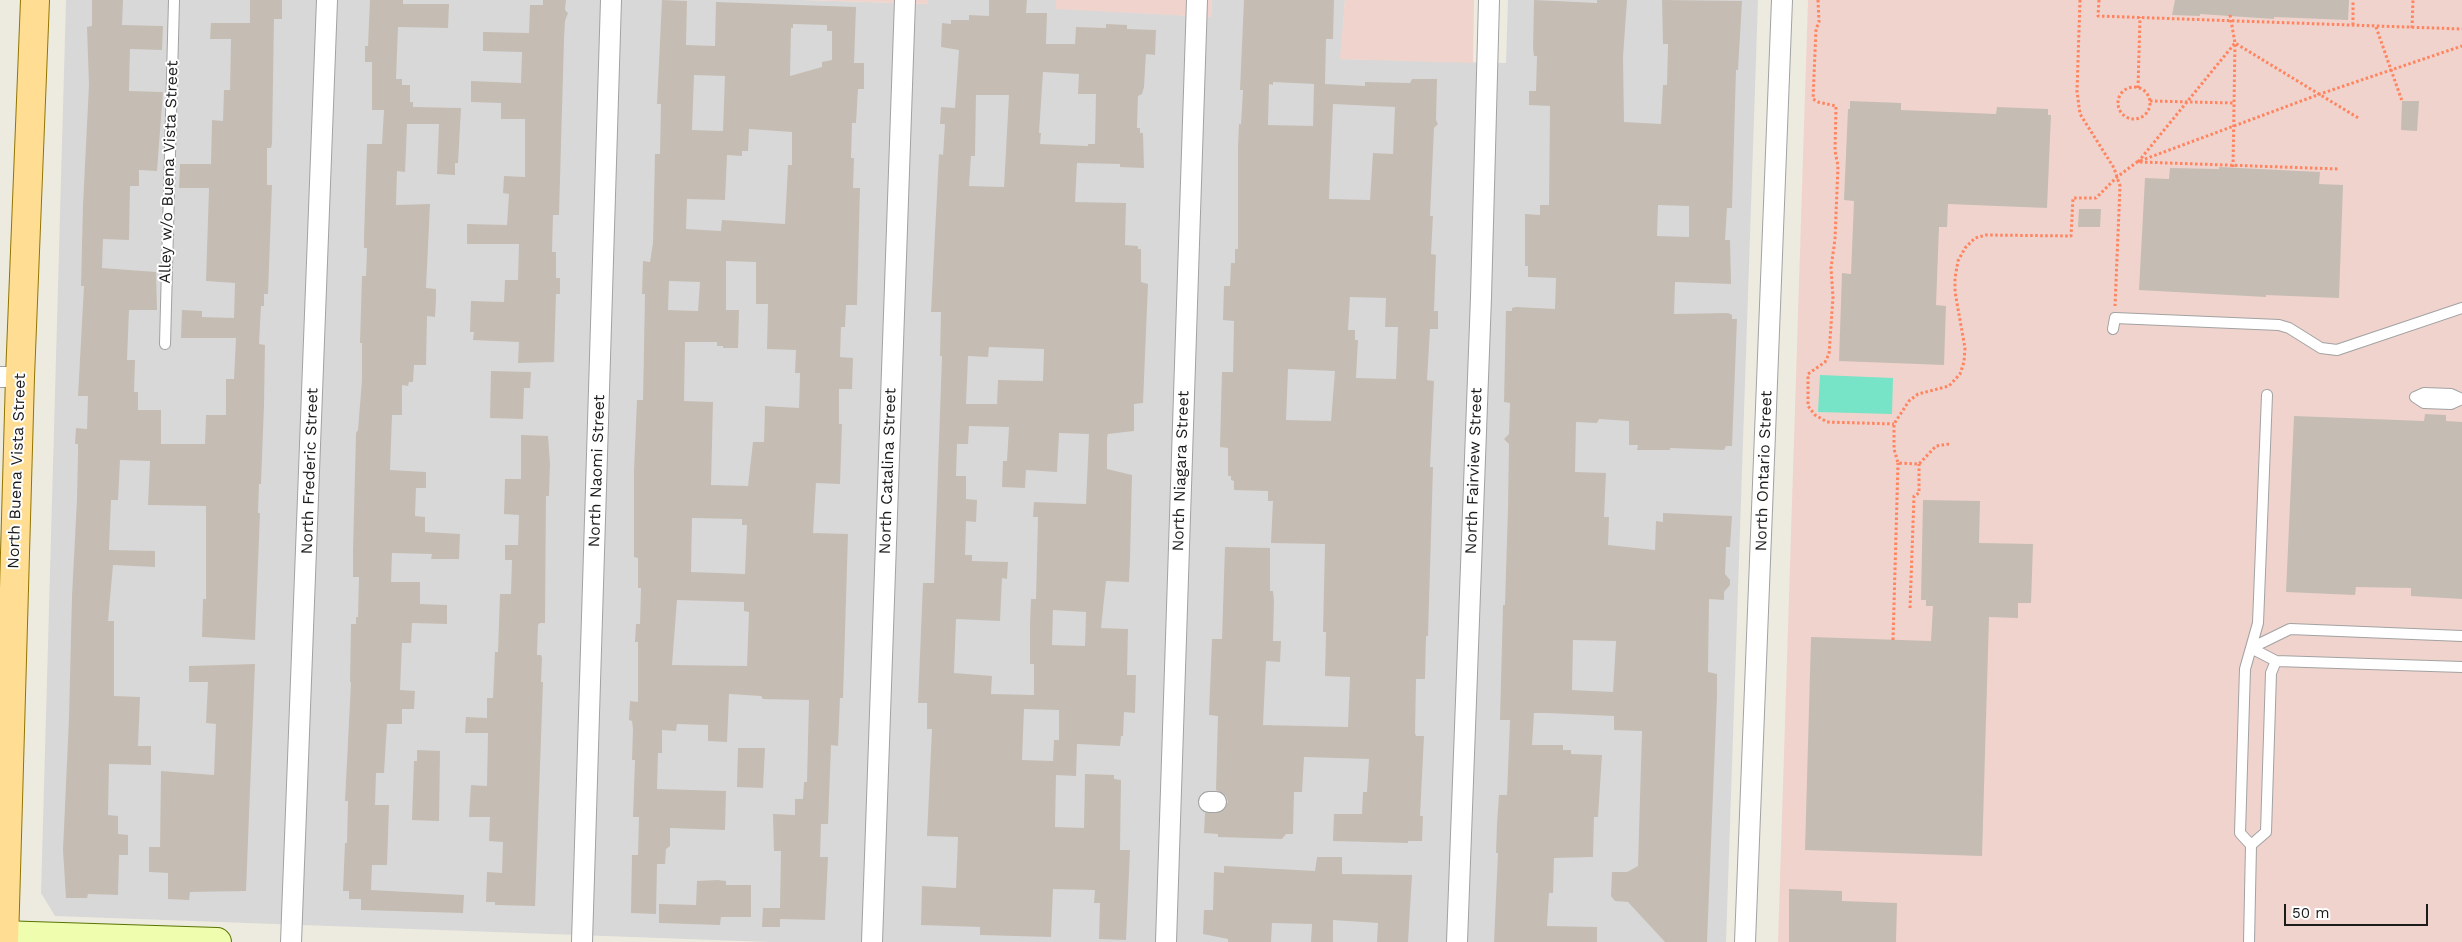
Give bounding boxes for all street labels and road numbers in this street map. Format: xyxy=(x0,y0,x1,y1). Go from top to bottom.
street label: Alley w/o Buena Vista Street xyxy=(156,60,182,284)
street label: North Buena Vista Street xyxy=(4,373,30,569)
street label: North Frederic Street xyxy=(297,387,323,555)
street label: North Catalina Street xyxy=(875,387,901,555)
street label: North Fairview Street xyxy=(1461,387,1487,555)
street label: North Niagara Street xyxy=(1169,390,1193,552)
street label: North Ontario Street xyxy=(1752,390,1776,552)
street label: North Naomi Street xyxy=(585,394,609,548)

